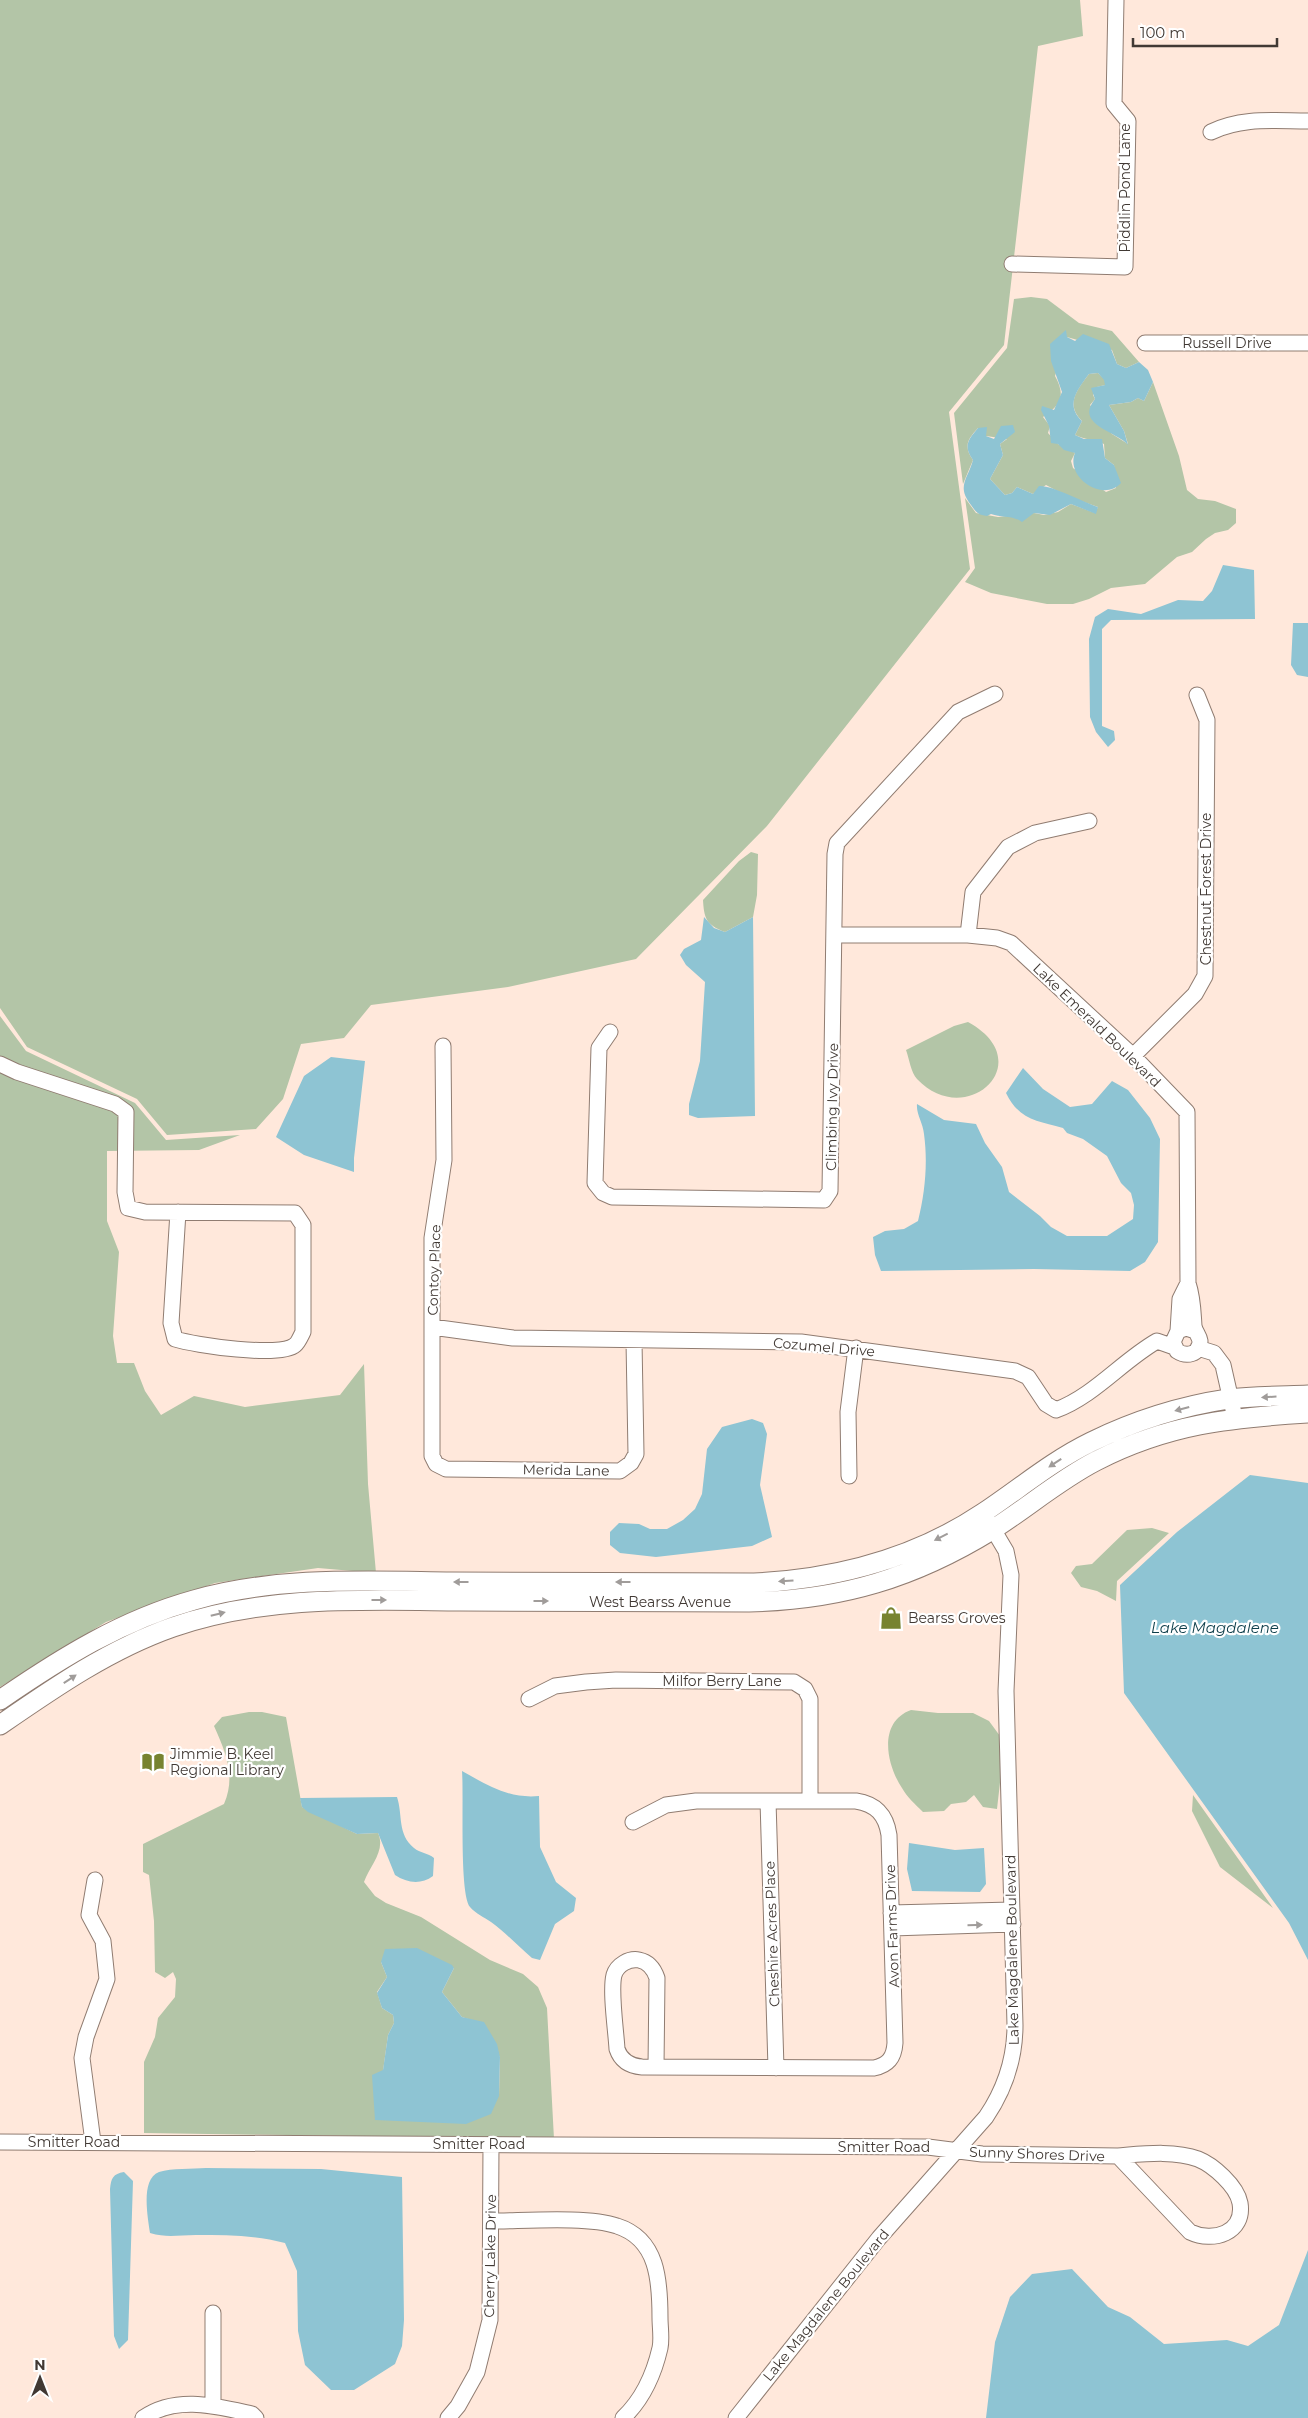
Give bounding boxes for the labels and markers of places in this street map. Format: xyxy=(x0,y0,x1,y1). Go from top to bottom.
shop icon: Bearss Groves xyxy=(878,1605,904,1631)
place label: Bearss Groves xyxy=(908,1609,1006,1627)
place label: Jimmie B. Keel Regional Library xyxy=(169,1745,284,1779)
library icon: Jimmie B. Keel Regional Library xyxy=(140,1749,166,1775)

